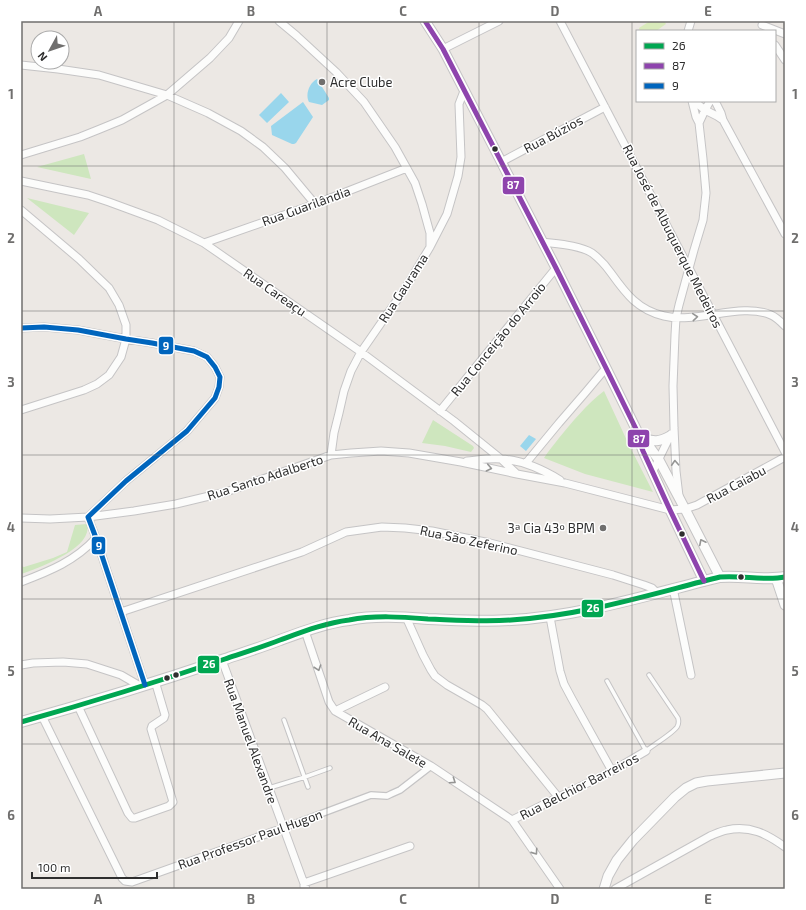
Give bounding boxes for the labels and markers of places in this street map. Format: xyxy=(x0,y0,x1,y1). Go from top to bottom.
place label: Acre Clube xyxy=(330,74,392,90)
marker: Acre Clube xyxy=(317,77,327,87)
unlabelled marker xyxy=(490,144,500,154)
place label: 3ª Cia 43º BPM xyxy=(507,520,595,536)
marker: 3ª Cia 43º BPM xyxy=(598,523,608,533)
unlabelled marker xyxy=(677,529,687,539)
unlabelled marker xyxy=(736,572,746,582)
unlabelled marker xyxy=(171,670,181,680)
unlabelled marker xyxy=(162,673,172,683)

